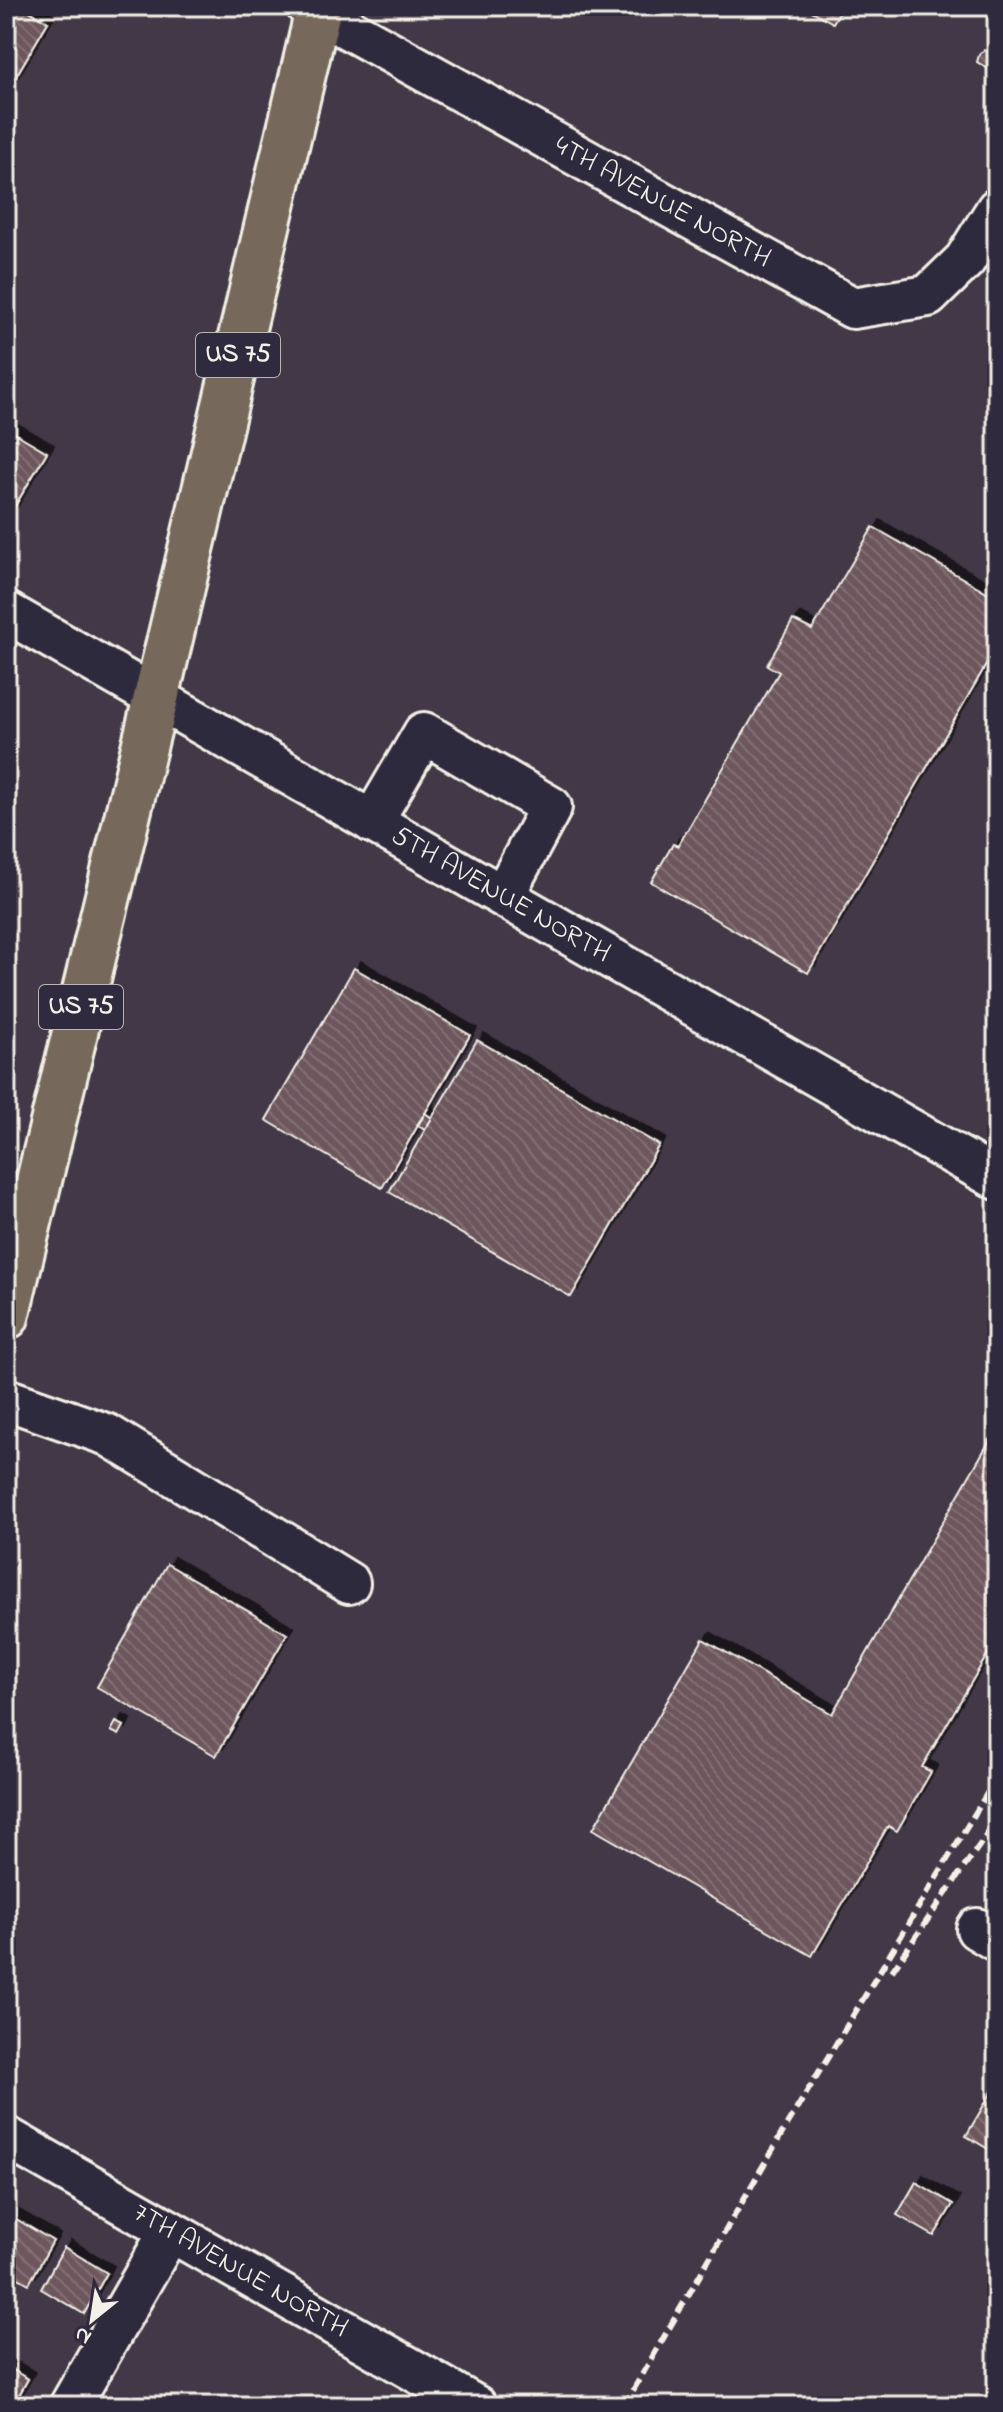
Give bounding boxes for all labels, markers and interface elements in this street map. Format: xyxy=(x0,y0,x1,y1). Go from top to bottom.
street label: 4TH AVENUE NORTH xyxy=(546,126,778,279)
road number: US 75 xyxy=(196,333,280,377)
street label: 5TH AVENUE NORTH xyxy=(383,816,618,974)
road number: US 75 xyxy=(39,985,123,1029)
street label: 7TH AVENUE NORTH xyxy=(125,2193,356,2349)
north arrow xyxy=(52,2280,132,2360)
text: N xyxy=(69,2317,98,2352)

